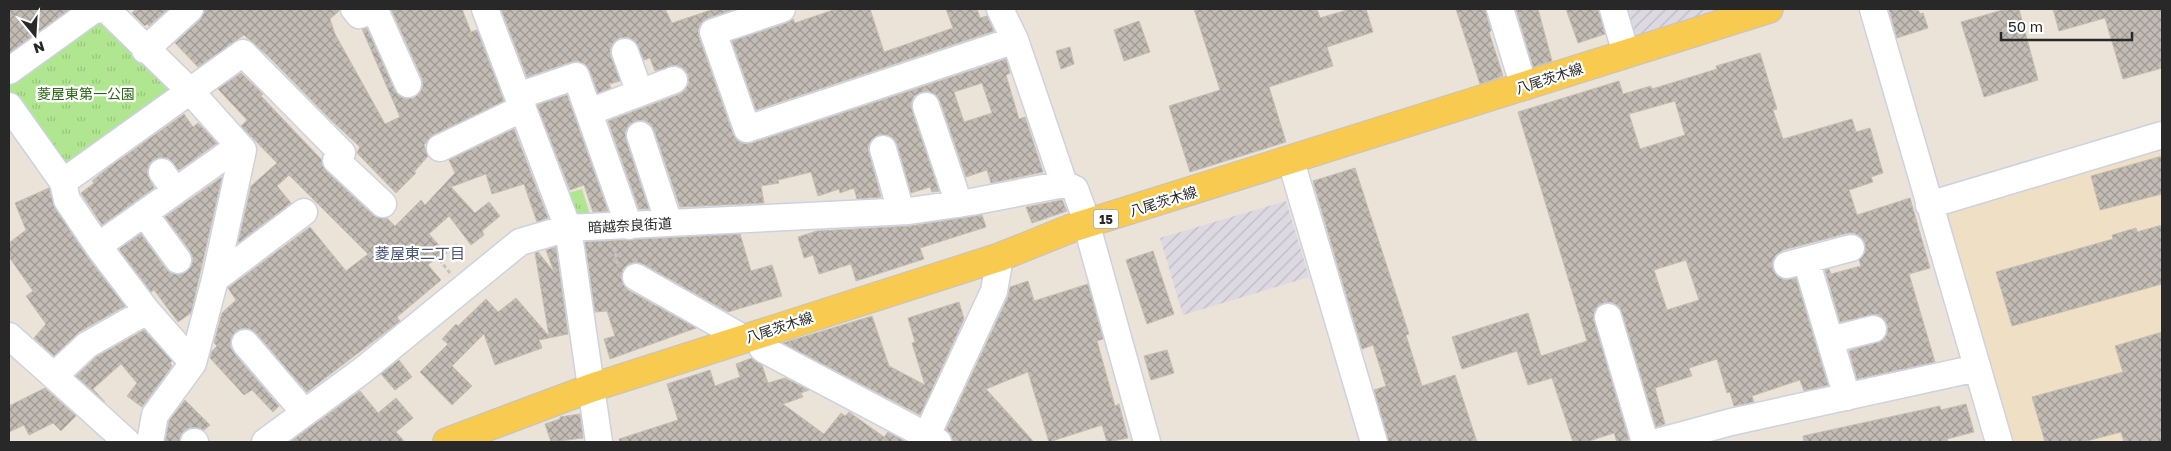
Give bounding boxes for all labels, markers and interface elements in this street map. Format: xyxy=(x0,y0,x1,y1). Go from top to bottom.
north arrow xyxy=(10,10,60,60)
scale bar xyxy=(2001,10,2132,42)
text: 50 m xyxy=(2008,17,2043,35)
text: N xyxy=(31,38,47,58)
street label: 八尾茨木線 xyxy=(1513,59,1585,97)
park label: 菱屋東第一公園 xyxy=(37,85,135,102)
street label: 八尾茨木線 xyxy=(1127,183,1199,219)
road number: 15 xyxy=(1094,210,1118,228)
street label: 暗越奈良街道 xyxy=(588,214,672,236)
district label: 菱屋東二丁目 xyxy=(375,244,465,262)
street label: 八尾茨木線 xyxy=(743,308,815,346)

